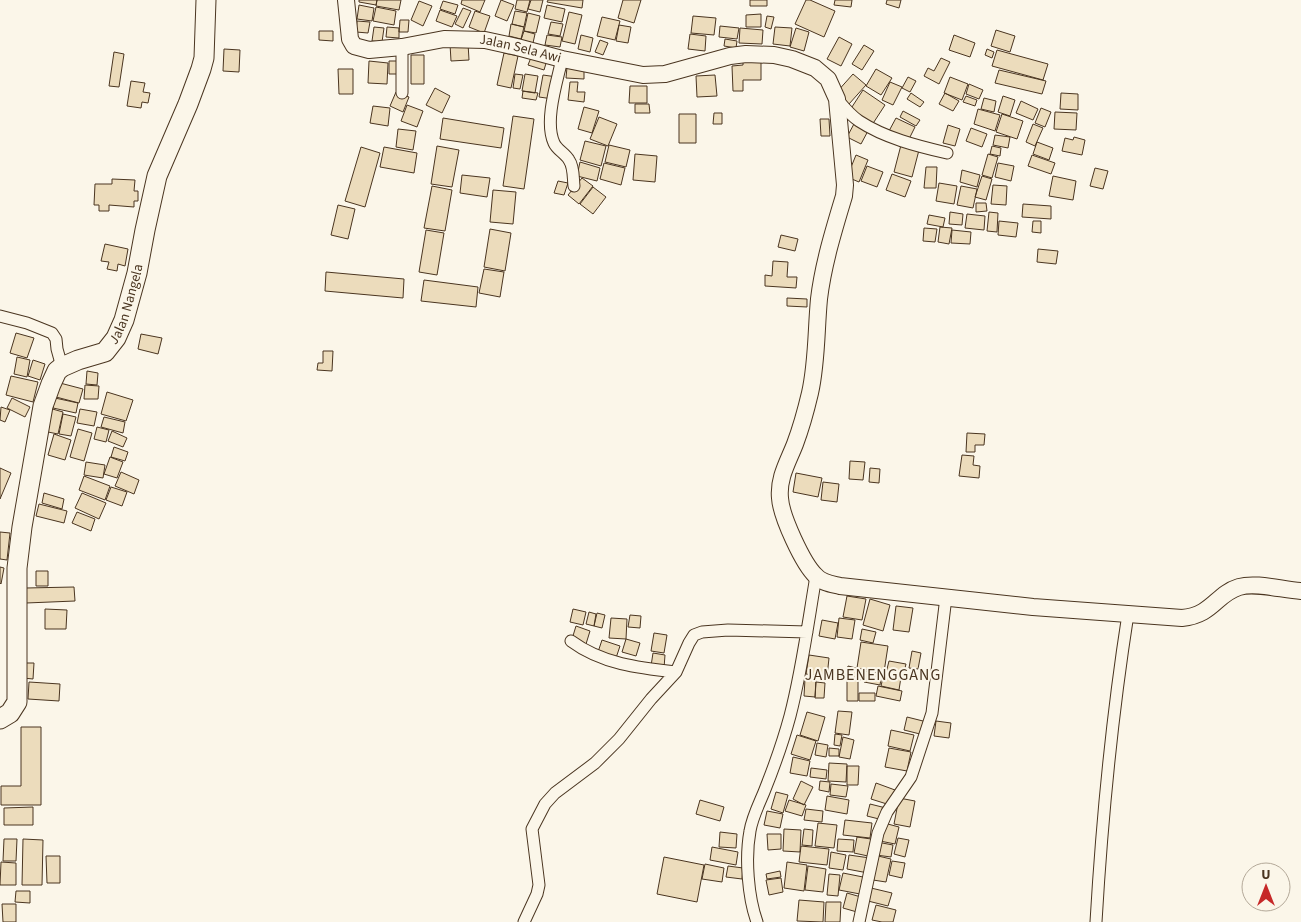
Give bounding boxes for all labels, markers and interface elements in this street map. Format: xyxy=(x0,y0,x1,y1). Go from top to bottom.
street label: Jalan Sela Awi xyxy=(479,30,564,68)
street label: Jalan Nangela xyxy=(104,263,148,349)
district label: JAMBENENGGANG xyxy=(805,664,941,686)
north arrow xyxy=(1241,862,1291,912)
text: U xyxy=(1261,865,1271,885)

